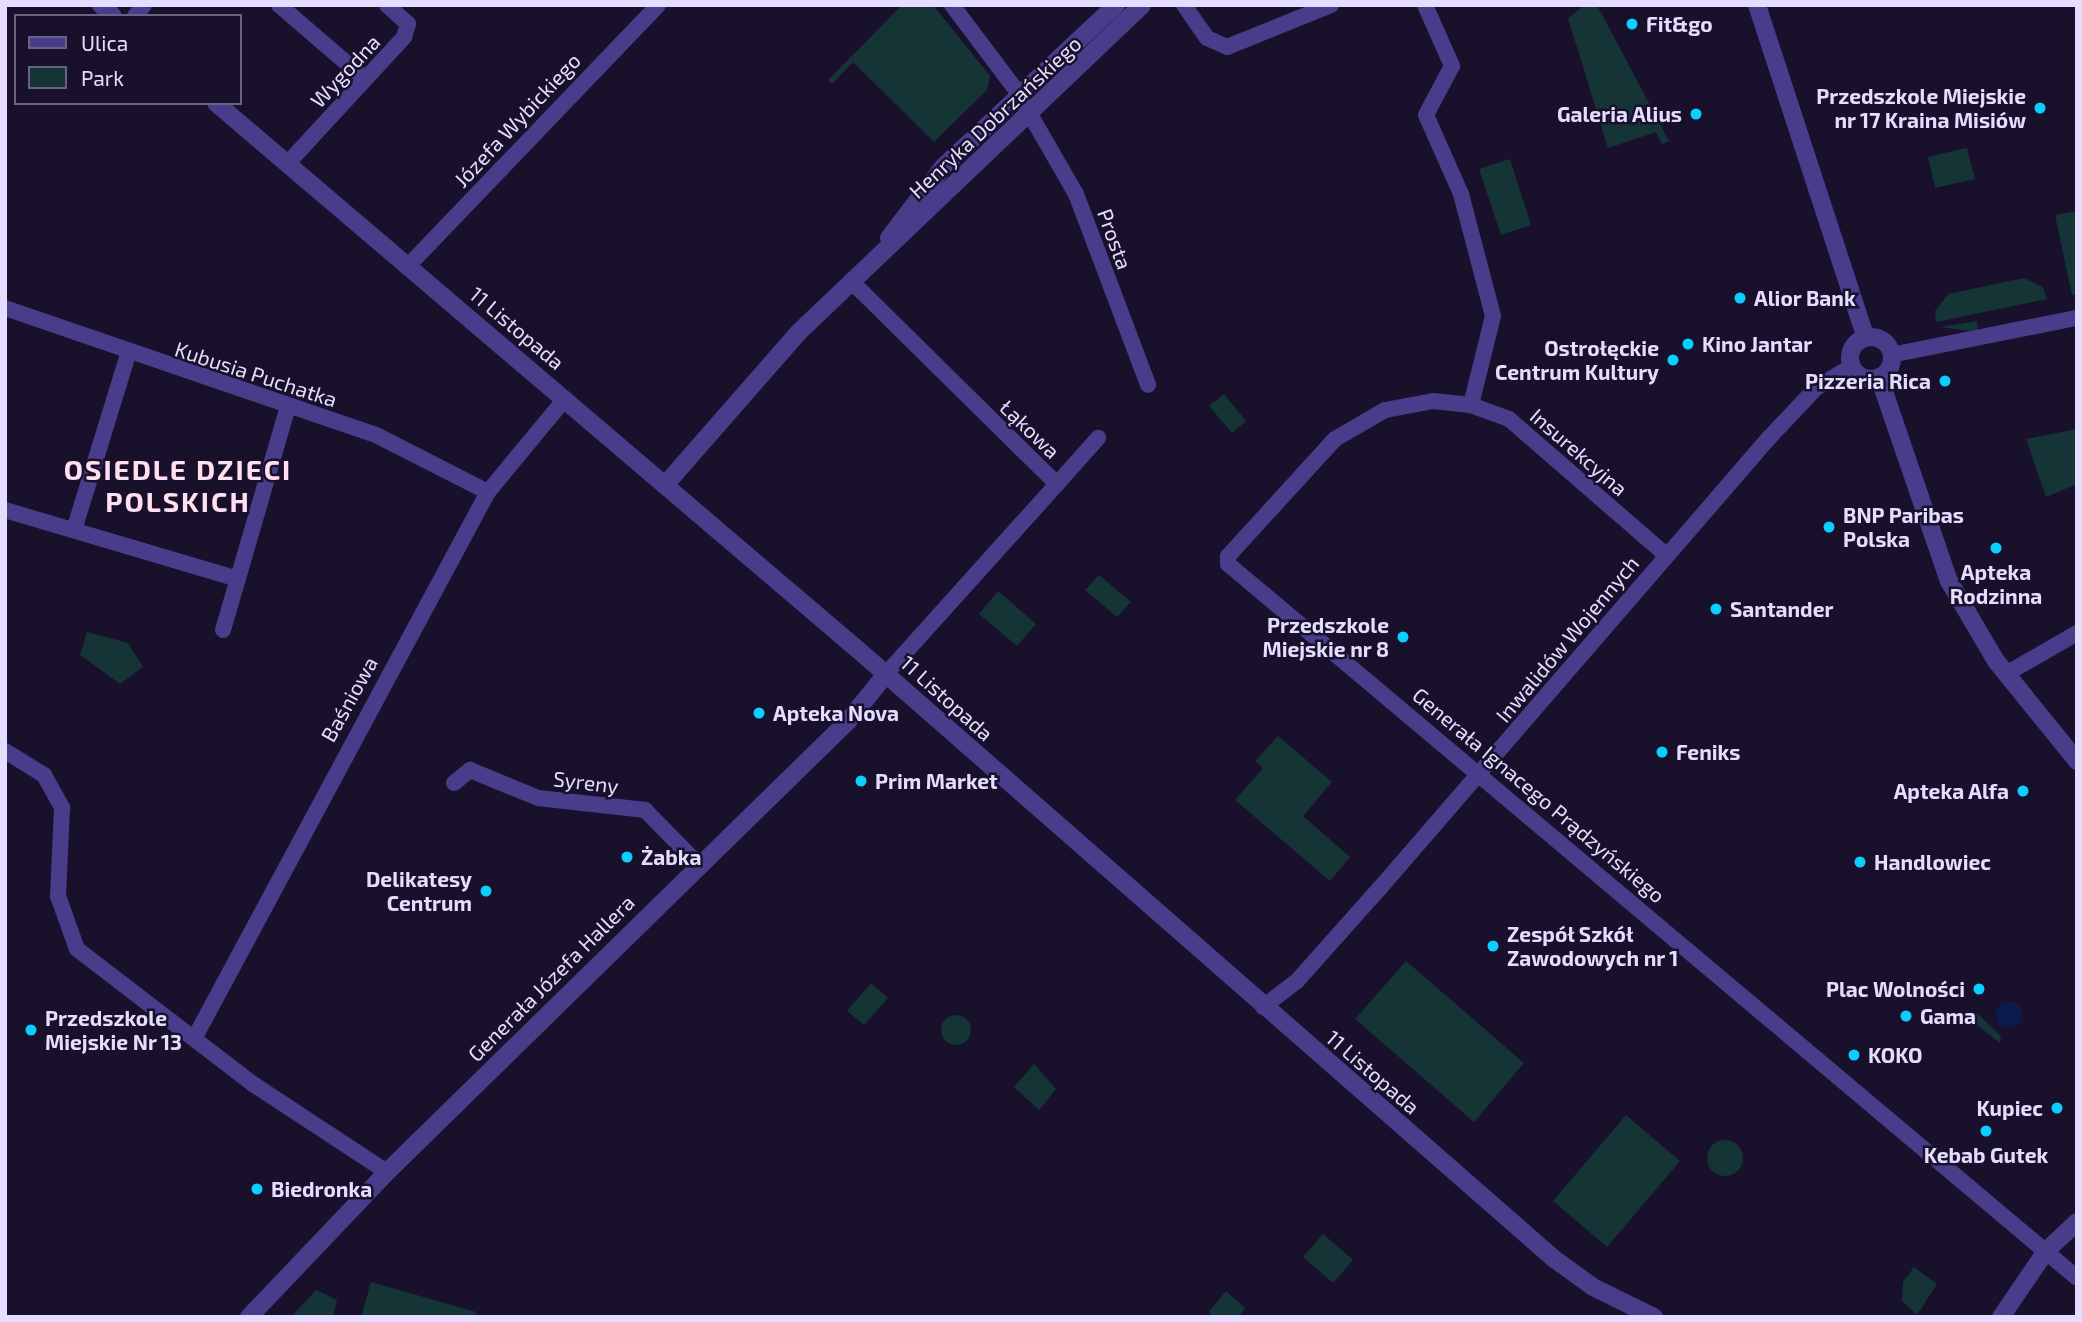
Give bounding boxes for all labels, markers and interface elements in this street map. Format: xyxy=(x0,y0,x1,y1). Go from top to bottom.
place label: Fit&go xyxy=(1646,11,1713,37)
legend xyxy=(14,14,242,105)
marker: Fit&go xyxy=(1624,16,1640,32)
street label: Wygodna xyxy=(305,29,385,113)
text: Ulica xyxy=(81,30,128,55)
street label: Henryka Dobrzańskiego xyxy=(904,31,1086,203)
street label: Józefa Wybickiego xyxy=(448,48,586,192)
text: Park xyxy=(81,65,124,90)
place label: Przedszkole Miejskie nr 17 Kraina Misiów xyxy=(1816,83,2026,133)
marker: Przedszkole Miejskie nr 17 Kraina Misiów xyxy=(2032,100,2048,116)
place label: Galeria Alius xyxy=(1556,101,1682,127)
marker: Galeria Alius xyxy=(1688,106,1704,122)
street label: Prosta xyxy=(1092,205,1138,273)
street label: 11 Listopada xyxy=(465,281,569,375)
place label: Alior Bank xyxy=(1754,285,1856,311)
marker: Alior Bank xyxy=(1732,290,1748,306)
place label: Kino Jantar xyxy=(1702,331,1813,357)
place label: Ostrołęckie Centrum Kultury xyxy=(1495,335,1659,385)
street label: Kubusia Puchatka xyxy=(172,336,340,412)
marker: Kino Jantar xyxy=(1680,336,1696,352)
marker: Ostrołęckie Centrum Kultury xyxy=(1665,352,1681,368)
place label: Pizzeria Rica xyxy=(1805,368,1931,394)
marker: Pizzeria Rica xyxy=(1937,373,1953,389)
street label: Łąkowa xyxy=(995,394,1065,464)
street label: Insurekcyjna xyxy=(1525,403,1633,501)
district label: OSIEDLE DZIECI POLSKICH xyxy=(65,452,291,518)
place label: BNP Paribas Polska xyxy=(1843,502,1964,552)
marker: BNP Paribas Polska xyxy=(1821,519,1837,535)
marker: Apteka Rodzinna xyxy=(1988,540,2004,556)
street label: Inwalidów Wojennych xyxy=(1490,551,1644,727)
place label: Apteka Rodzinna xyxy=(1950,559,2042,609)
place label: Santander xyxy=(1730,596,1833,622)
marker: Santander xyxy=(1708,601,1724,617)
place label: Przedszkole Miejskie nr 8 xyxy=(1262,612,1389,662)
marker: Przedszkole Miejskie nr 8 xyxy=(1395,629,1411,645)
street label: 11 Listopada xyxy=(896,650,998,746)
street label: Baśniowa xyxy=(315,652,383,746)
street label: Generała Ignacego Prądzyńskiego xyxy=(1408,682,1670,908)
place label: Apteka Nova xyxy=(773,700,899,726)
marker: Apteka Nova xyxy=(751,705,767,721)
place label: Feniks xyxy=(1676,739,1741,765)
marker: Feniks xyxy=(1654,744,1670,760)
street label: Syreny xyxy=(552,766,620,798)
place label: Prim Market xyxy=(875,768,998,794)
marker: Prim Market xyxy=(853,773,869,789)
place label: Apteka Alfa xyxy=(1893,778,2009,804)
marker: Apteka Alfa xyxy=(2015,783,2031,799)
place label: Żabka xyxy=(641,844,701,870)
marker: Żabka xyxy=(619,849,635,865)
place label: Handlowiec xyxy=(1874,849,1991,875)
marker: Handlowiec xyxy=(1852,854,1868,870)
place label: Delikatesy Centrum xyxy=(366,866,472,916)
marker: Delikatesy Centrum xyxy=(478,883,494,899)
street label: Generała Józefa Hallera xyxy=(462,889,640,1067)
place label: Zespół Szkół Zawodowych nr 1 xyxy=(1507,921,1679,971)
marker: Zespół Szkół Zawodowych nr 1 xyxy=(1485,938,1501,954)
place label: Plac Wolności xyxy=(1826,976,1965,1002)
marker: Plac Wolności xyxy=(1971,981,1987,997)
place label: Gama xyxy=(1920,1003,1976,1029)
place label: Przedszkole Miejskie Nr 13 xyxy=(45,1005,182,1055)
marker: Gama xyxy=(1898,1008,1914,1024)
marker: Przedszkole Miejskie Nr 13 xyxy=(23,1022,39,1038)
street label: 11 Listopada xyxy=(1321,1025,1425,1119)
place label: KOKO xyxy=(1868,1042,1922,1068)
marker: KOKO xyxy=(1846,1047,1862,1063)
place label: Kupiec xyxy=(1976,1095,2043,1121)
marker: Kupiec xyxy=(2049,1100,2065,1116)
marker: Kebab Gutek xyxy=(1978,1123,1994,1139)
place label: Kebab Gutek xyxy=(1924,1142,2048,1168)
place label: Biedronka xyxy=(271,1176,372,1202)
marker: Biedronka xyxy=(249,1181,265,1197)

